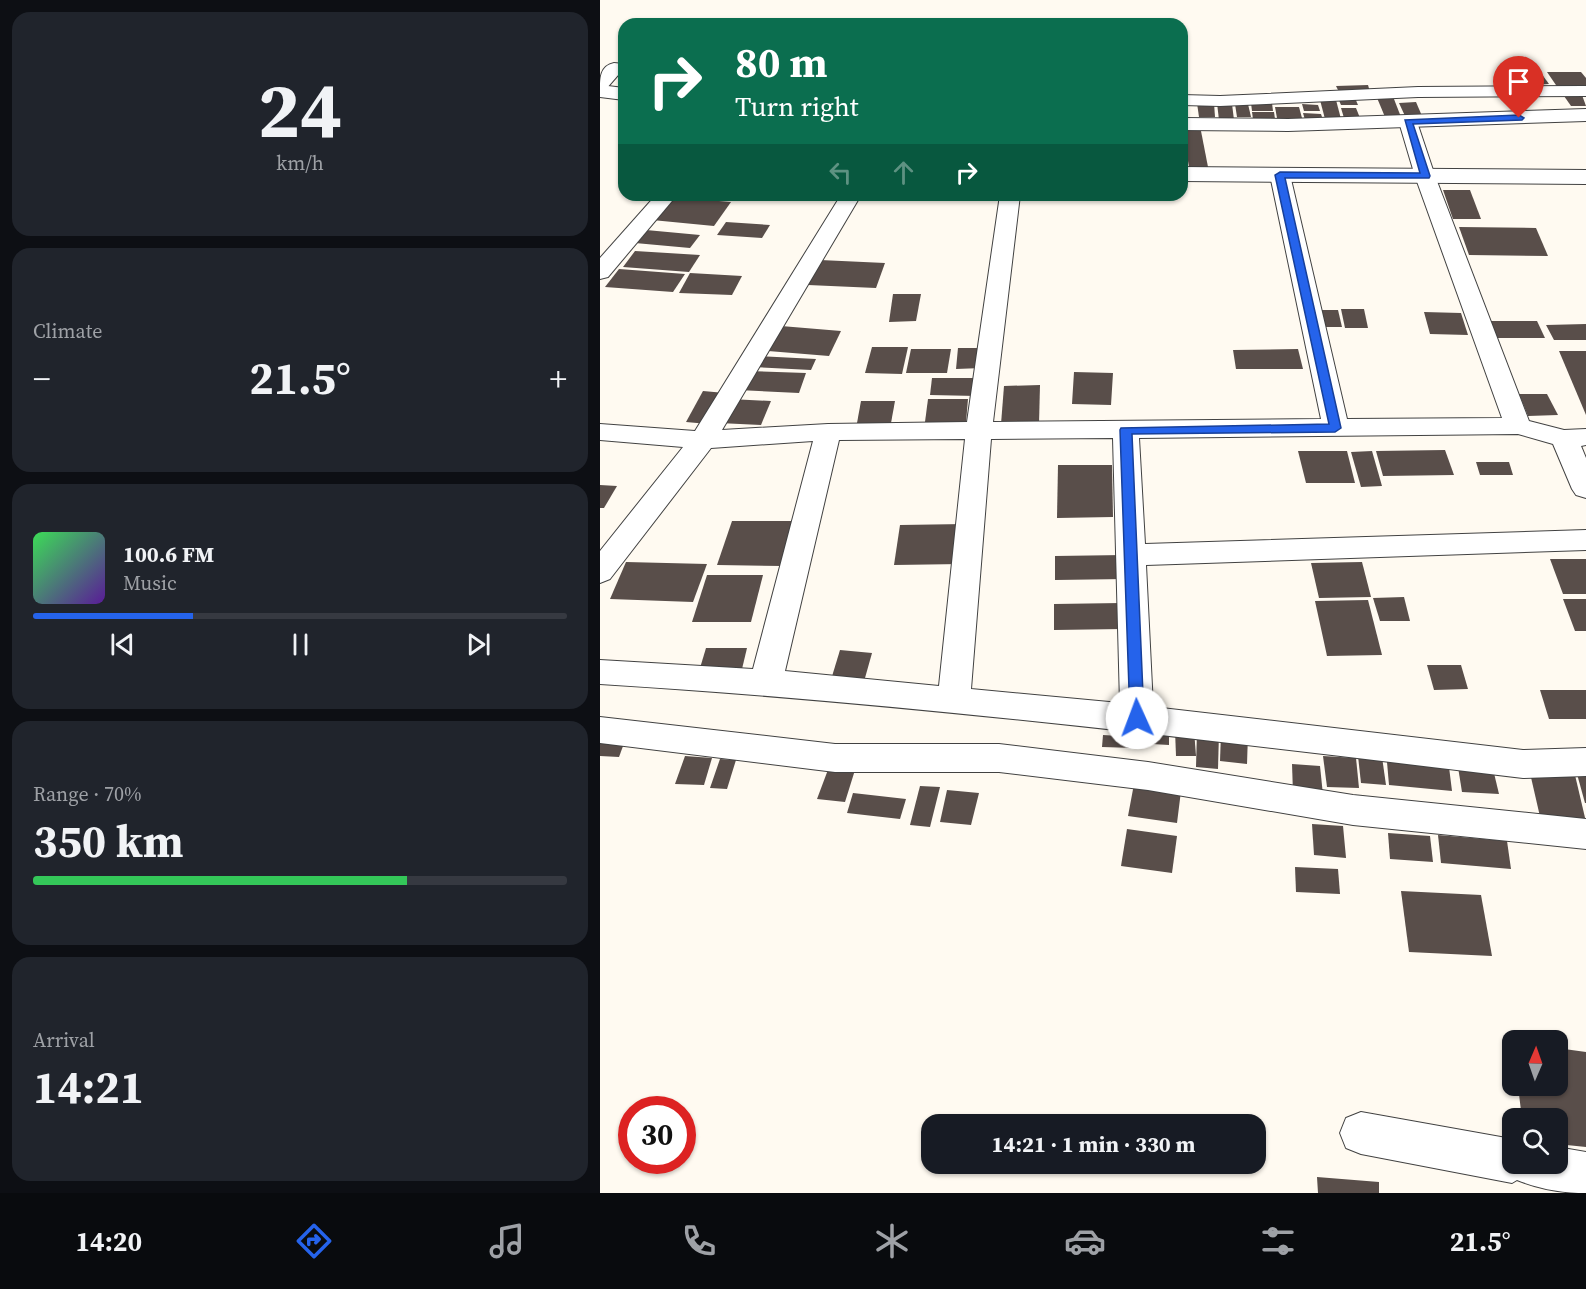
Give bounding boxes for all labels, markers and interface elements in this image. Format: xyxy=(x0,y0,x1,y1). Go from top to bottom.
text: 80 m xyxy=(735,33,828,91)
icon: right xyxy=(636,42,714,120)
text: 24 xyxy=(258,56,342,163)
pin xyxy=(1493,56,1544,118)
icon: arrive xyxy=(1502,65,1535,98)
text: Turn right xyxy=(735,88,859,125)
text: km/h xyxy=(276,149,324,177)
icon: left xyxy=(824,156,857,189)
icon: ahead xyxy=(887,156,920,189)
icon: right xyxy=(950,156,983,189)
text: Climate xyxy=(33,317,102,345)
text: 21.5° xyxy=(249,347,351,409)
text: − xyxy=(33,356,51,401)
text: + xyxy=(550,356,567,401)
text: 100.6 FM xyxy=(123,539,214,569)
text: Music xyxy=(123,569,177,597)
icon: previous xyxy=(106,628,139,661)
icon: pause xyxy=(284,628,317,661)
icon: next xyxy=(462,628,495,661)
position arrow xyxy=(1105,686,1169,750)
text: Range · 70% xyxy=(33,780,142,808)
text: 350 km xyxy=(33,810,184,872)
text: Arrival xyxy=(33,1026,95,1054)
north arrow xyxy=(1502,1030,1568,1096)
map controls xyxy=(1502,1030,1568,1174)
text: 14:21 xyxy=(33,1056,144,1118)
speed limit sign: 30 xyxy=(618,1096,696,1174)
button: search xyxy=(1502,1108,1568,1174)
text: 14:21 · 1 min · 330 m xyxy=(992,1129,1195,1159)
icon: directions xyxy=(293,1220,335,1262)
icon: music xyxy=(486,1220,528,1262)
icon: phone xyxy=(678,1220,720,1262)
icon: climate xyxy=(871,1220,913,1262)
icon: car xyxy=(1064,1220,1106,1262)
icon: filters xyxy=(1257,1220,1299,1262)
text: 14:20 xyxy=(75,1223,142,1260)
text: 21.5° xyxy=(1450,1223,1511,1260)

